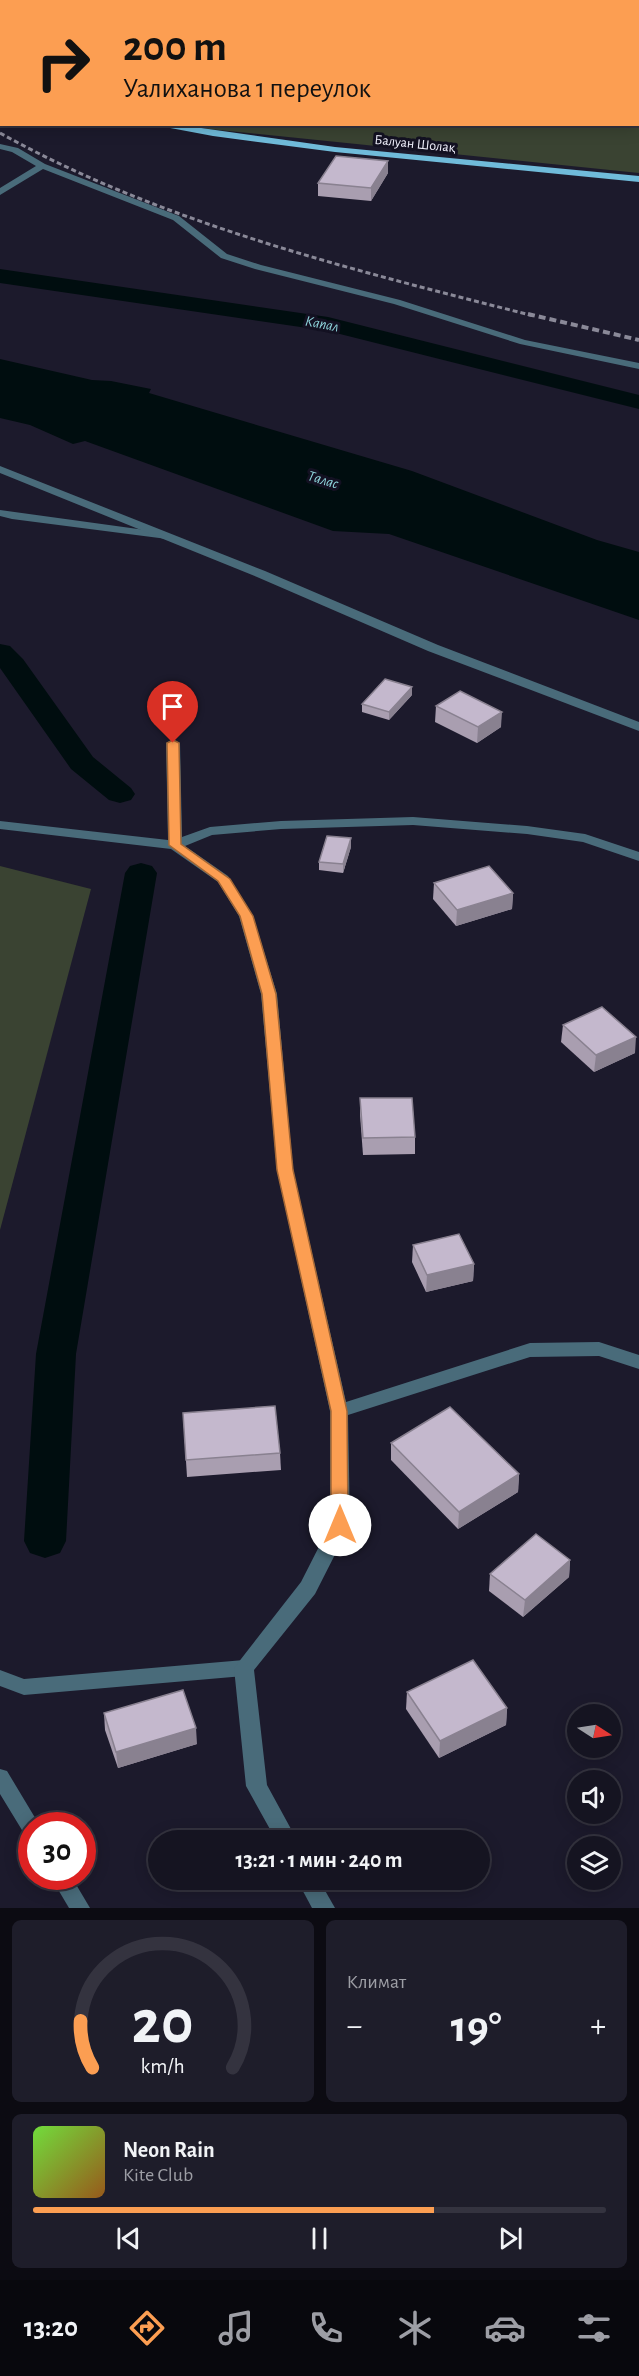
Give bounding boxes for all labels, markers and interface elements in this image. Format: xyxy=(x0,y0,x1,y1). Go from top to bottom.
icon: right xyxy=(24,24,102,102)
text: 200 m xyxy=(123,26,227,68)
text: Уалиханова 1 переулок xyxy=(123,75,371,102)
street label: Балуан Шолақ xyxy=(374,133,456,155)
water label: Капал xyxy=(304,313,340,335)
water label: Талас xyxy=(306,468,341,492)
pin xyxy=(147,681,198,743)
icon: arrive xyxy=(156,690,189,723)
position arrow xyxy=(308,1493,372,1557)
north arrow xyxy=(567,1704,621,1758)
map controls xyxy=(567,1704,621,1890)
button: sound xyxy=(567,1770,621,1824)
speed limit sign: 30 xyxy=(18,1812,96,1890)
button: layers xyxy=(567,1836,621,1890)
text: 13:21 · 1 мин · 240 m xyxy=(235,1849,403,1871)
text: Климат xyxy=(347,1972,406,1992)
text: 20 xyxy=(132,1992,194,2054)
text: 19° xyxy=(451,2005,502,2050)
text: − xyxy=(347,2010,362,2043)
text: + xyxy=(590,2010,606,2043)
text: km/h xyxy=(141,2056,185,2077)
text: Neon Rain xyxy=(123,2139,215,2161)
text: Kite Club xyxy=(123,2165,193,2185)
icon: previous xyxy=(112,2222,145,2255)
icon: pause xyxy=(303,2222,336,2255)
icon: next xyxy=(494,2222,527,2255)
icon: directions xyxy=(126,2307,168,2349)
icon: music xyxy=(215,2307,257,2349)
icon: phone xyxy=(305,2307,347,2349)
icon: climate xyxy=(394,2307,436,2349)
icon: car xyxy=(484,2307,526,2349)
icon: filters xyxy=(573,2307,615,2349)
text: 13:20 xyxy=(24,2314,78,2341)

